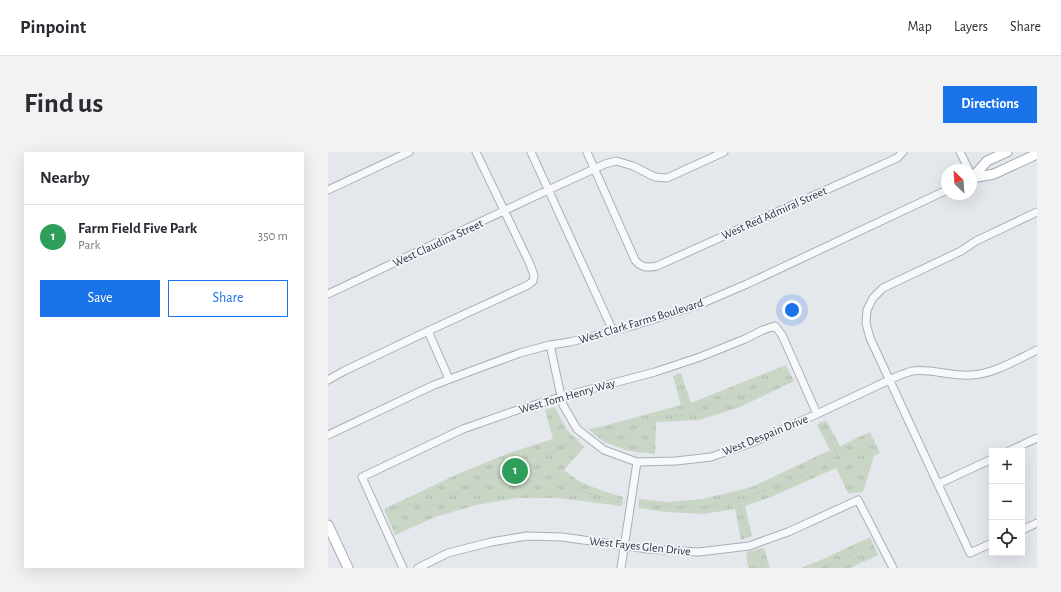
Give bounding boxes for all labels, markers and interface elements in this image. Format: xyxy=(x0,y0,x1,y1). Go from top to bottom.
text: Pinpoint xyxy=(20,18,86,37)
text: Map xyxy=(907,20,932,34)
text: Layers xyxy=(954,20,988,34)
text: Share xyxy=(1010,20,1041,34)
button: Directions xyxy=(943,86,1037,123)
text: Find us xyxy=(24,90,103,118)
north arrow xyxy=(941,164,977,200)
text: Nearby xyxy=(40,169,90,186)
street label: West Red Admiral Street xyxy=(720,184,829,242)
street label: West Claudina Street xyxy=(391,217,485,269)
text: Farm Field Five Park xyxy=(78,221,197,236)
text: 1 xyxy=(51,230,55,243)
text: 350 m xyxy=(258,230,288,243)
text: Park xyxy=(78,239,100,252)
button: Save xyxy=(40,280,160,317)
button: Share xyxy=(168,280,288,317)
street label: West Clark Farms Boulevard xyxy=(577,296,705,346)
your location xyxy=(782,300,802,320)
street label: West Tom Henry Way xyxy=(517,376,617,416)
street label: West Despain Drive xyxy=(720,412,810,458)
map controls xyxy=(989,448,1025,556)
button: + xyxy=(989,448,1025,484)
pin: 1 xyxy=(502,456,528,486)
button: − xyxy=(989,484,1025,520)
button: locate xyxy=(989,520,1025,556)
street label: West Fayes Glen Drive xyxy=(589,535,691,558)

